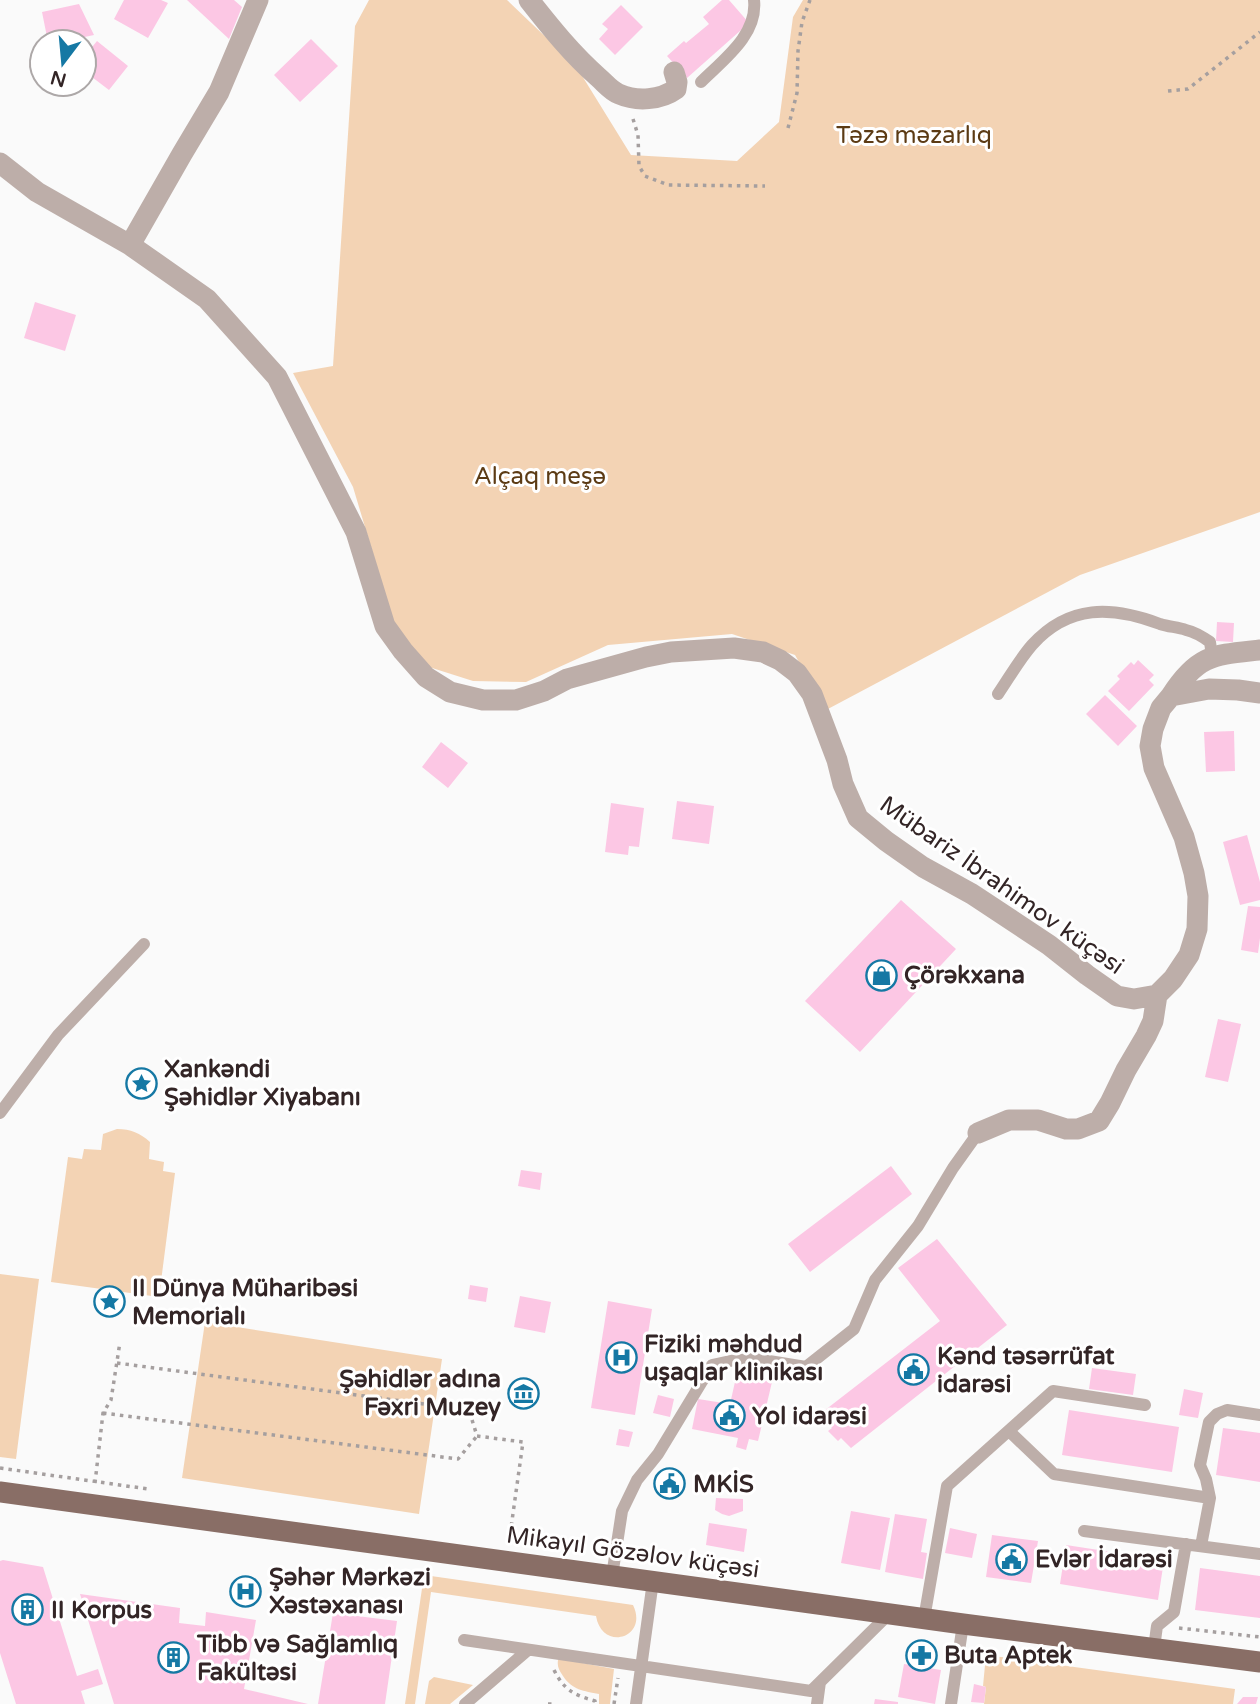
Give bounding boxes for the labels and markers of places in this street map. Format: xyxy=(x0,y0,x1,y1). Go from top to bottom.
shop icon: Çörəkxana xyxy=(864,958,898,992)
place label: Çörəkxana xyxy=(904,961,1025,990)
place label: Xankəndi Şəhidlər Xiyabanı xyxy=(164,1055,361,1112)
place icon: Xankəndi Şəhidlər Xiyabanı xyxy=(124,1066,158,1100)
place label: II Dünya Müharibəsi Memorialı xyxy=(132,1274,358,1331)
place icon: II Dünya Müharibəsi Memorialı xyxy=(92,1285,126,1319)
place label: Fiziki məhdud uşaqlar klinikası xyxy=(644,1330,823,1387)
hospital icon: Fiziki məhdud uşaqlar klinikası xyxy=(604,1341,638,1375)
place label: Kənd təsərrüfat idarəsi xyxy=(937,1342,1115,1399)
public building icon: Kənd təsərrüfat idarəsi xyxy=(897,1353,931,1387)
place label: Şəhidlər adına Fəxri Muzey xyxy=(339,1365,501,1422)
museum icon: Şəhidlər adına Fəxri Muzey xyxy=(507,1376,541,1410)
public building icon: Yol idarəsi xyxy=(712,1399,746,1433)
place label: Yol idarəsi xyxy=(752,1402,867,1431)
public building icon: MKİS xyxy=(653,1467,687,1501)
place label: MKİS xyxy=(693,1470,754,1499)
public building icon: Evlər İdarəsi xyxy=(995,1542,1029,1576)
place label: Evlər İdarəsi xyxy=(1035,1545,1173,1574)
place label: Şəhər Mərkəzi Xəstəxanası xyxy=(269,1563,431,1620)
hospital icon: Şəhər Mərkəzi Xəstəxanası xyxy=(229,1574,263,1608)
building icon: II Korpus xyxy=(11,1593,45,1627)
place label: II Korpus xyxy=(51,1596,152,1625)
place label: Tibb və Sağlamlıq Fakültəsi xyxy=(196,1630,398,1687)
pharmacy icon: Buta Aptek xyxy=(904,1638,938,1672)
building icon: Tibb və Sağlamlıq Fakültəsi xyxy=(157,1641,191,1675)
place label: Buta Aptek xyxy=(944,1641,1072,1670)

